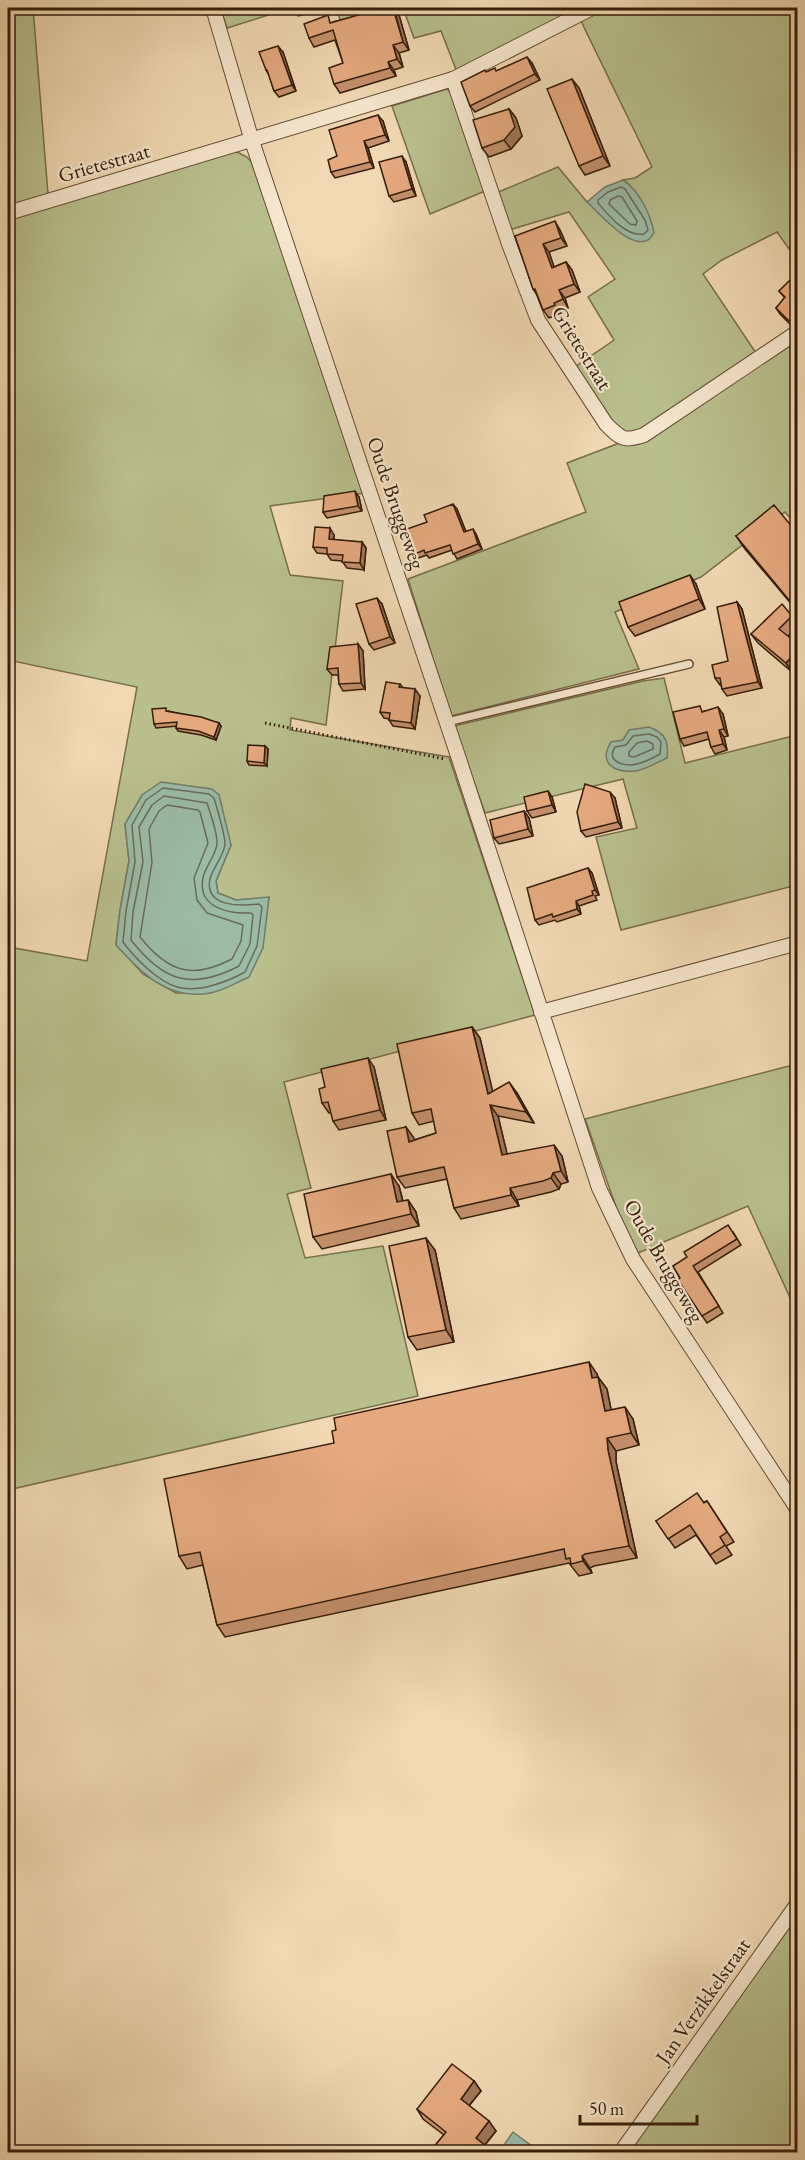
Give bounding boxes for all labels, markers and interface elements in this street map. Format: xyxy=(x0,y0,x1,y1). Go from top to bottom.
street label: Grietestraat xyxy=(55,136,153,188)
street label: Grietestraat xyxy=(546,301,619,395)
street label: Oude Bruggeweg xyxy=(361,433,432,573)
street label: Oude Bruggeweg xyxy=(618,1194,711,1328)
street label: Jan Verzikkelstraat xyxy=(648,1932,756,2071)
scale bar xyxy=(580,2088,697,2126)
text: 50 m xyxy=(589,2097,624,2120)

